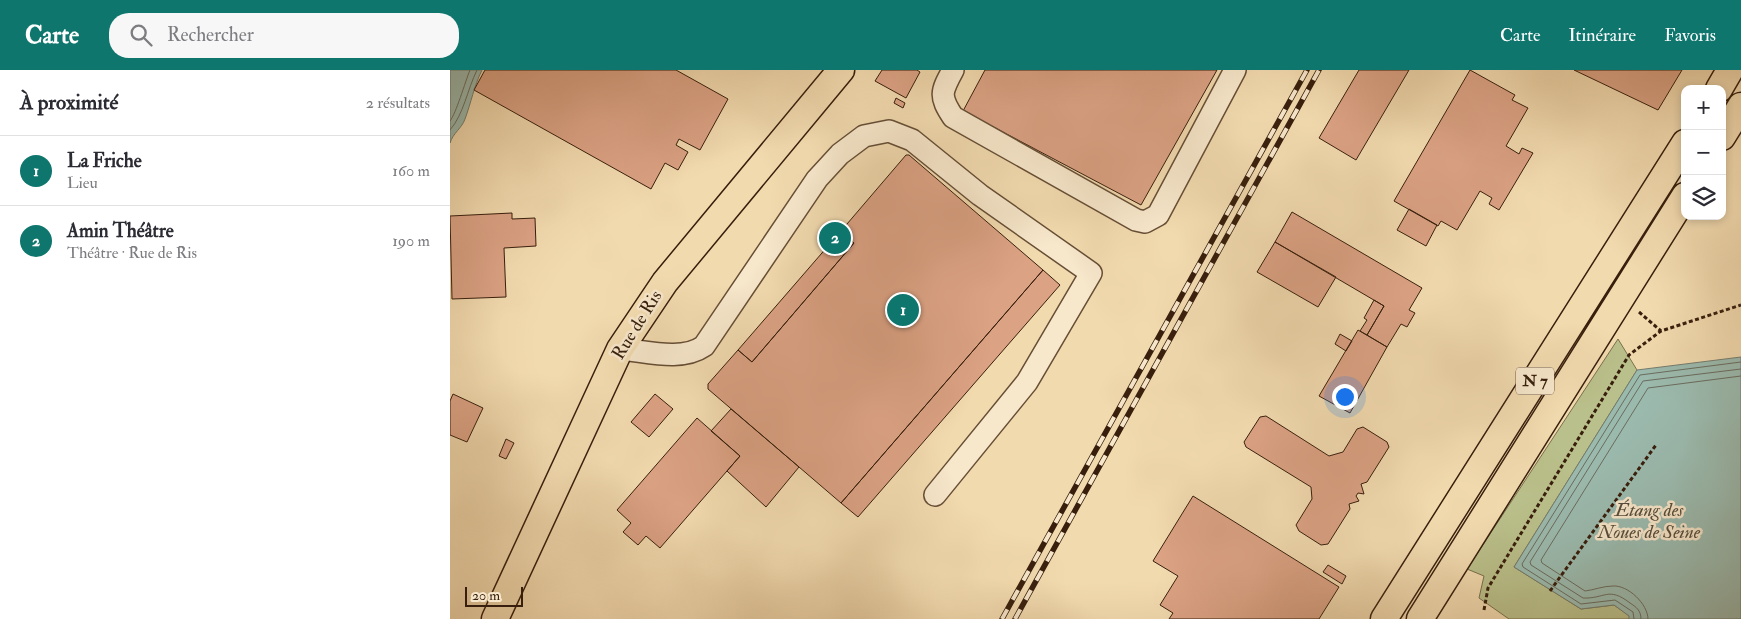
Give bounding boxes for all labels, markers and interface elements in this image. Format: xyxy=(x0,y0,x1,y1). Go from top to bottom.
search box xyxy=(109,13,459,58)
text: Carte xyxy=(25,20,79,51)
icon: search xyxy=(127,21,155,49)
text: Rechercher xyxy=(167,23,254,47)
text: Carte xyxy=(1500,24,1541,47)
text: Itinéraire xyxy=(1569,24,1636,47)
text: Favoris xyxy=(1664,24,1716,47)
map controls xyxy=(1681,85,1726,220)
button: + xyxy=(1681,85,1726,130)
text: À proximité xyxy=(20,89,118,116)
text: 2 résultats xyxy=(366,93,430,113)
button: − xyxy=(1681,130,1726,175)
text: La Friche xyxy=(67,149,142,173)
text: 1 xyxy=(33,161,39,181)
text: 160 m xyxy=(392,161,430,181)
text: Lieu xyxy=(67,173,98,193)
button: layers xyxy=(1681,175,1726,220)
text: Amin Théâtre xyxy=(67,219,174,243)
pin: 2 xyxy=(819,219,851,257)
text: 2 xyxy=(32,231,40,251)
text: 190 m xyxy=(392,231,430,251)
text: Théâtre · Rue de Ris xyxy=(67,243,197,263)
street label: Rue de Ris xyxy=(607,286,667,364)
pin: 1 xyxy=(887,291,919,329)
road number: N 7 xyxy=(1516,368,1554,394)
your location xyxy=(1332,384,1358,410)
water label: Étang des Noues de Seine xyxy=(1597,498,1701,544)
scale bar xyxy=(465,584,522,607)
text: 20 m xyxy=(472,587,500,604)

